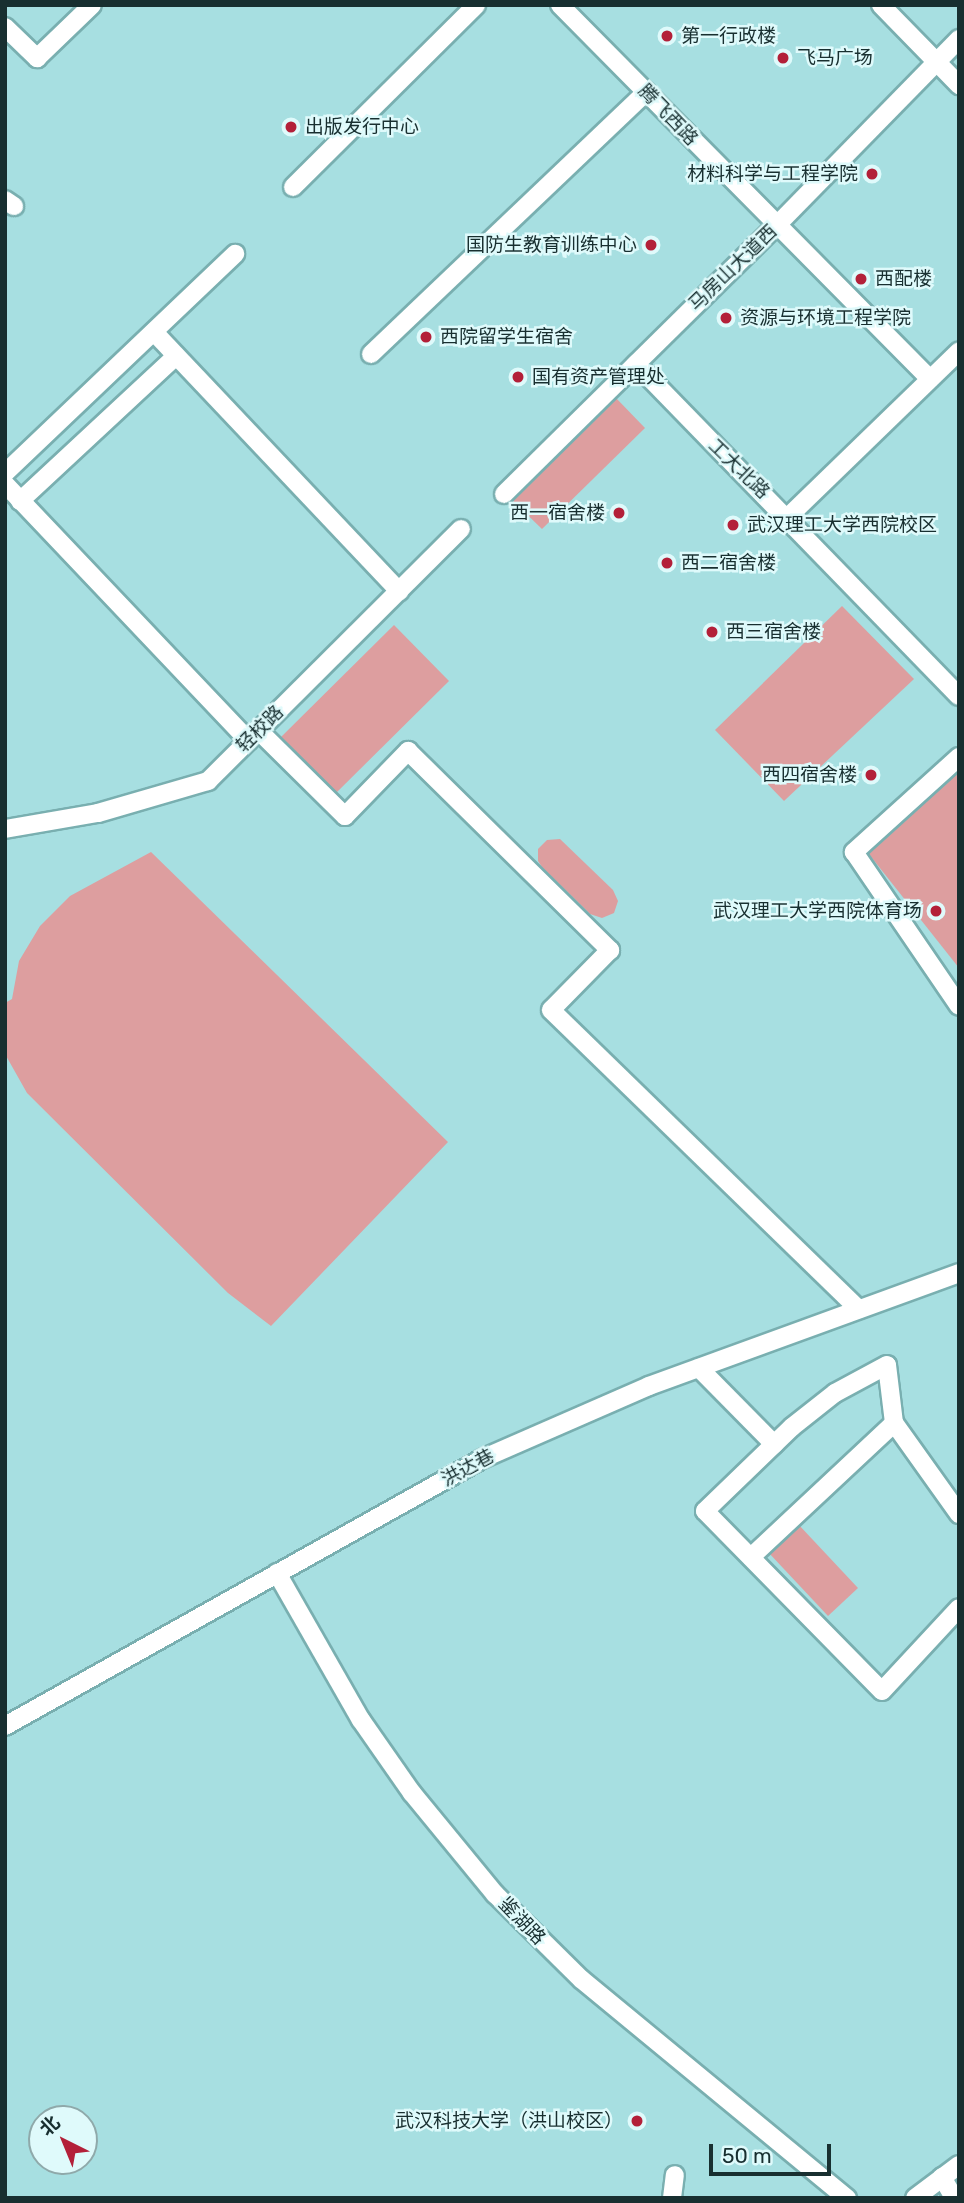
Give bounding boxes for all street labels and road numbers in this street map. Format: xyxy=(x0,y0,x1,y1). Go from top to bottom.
street label: 腾飞西路 xyxy=(633,80,703,150)
street label: 马房山大道西 xyxy=(684,220,782,316)
street label: 工大北路 xyxy=(704,434,774,504)
street label: 轻校路 xyxy=(232,701,288,757)
street label: 洪达巷 xyxy=(437,1445,499,1491)
street label: 鉴湖路 xyxy=(494,1893,550,1949)

